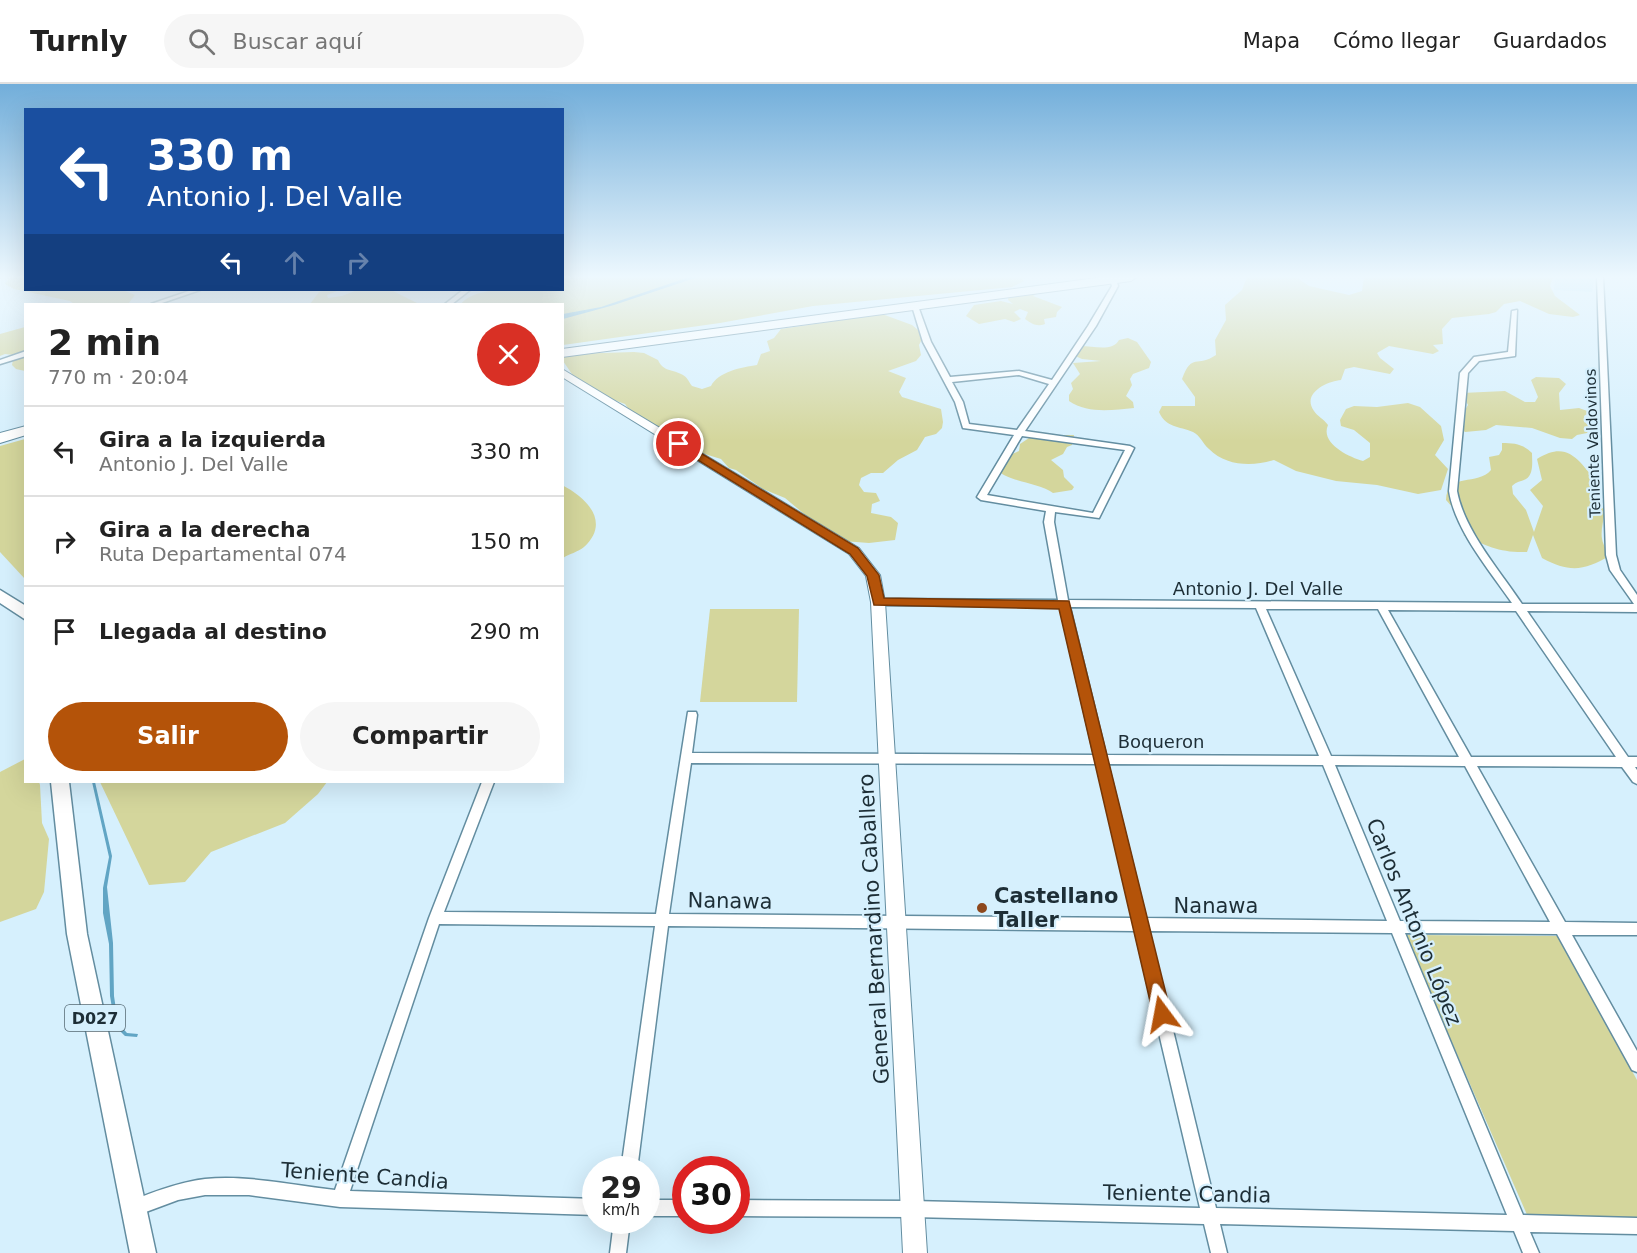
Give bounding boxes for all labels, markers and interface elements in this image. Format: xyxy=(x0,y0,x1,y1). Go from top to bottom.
search box xyxy=(164,14,584,68)
text: Turnly xyxy=(30,25,128,58)
icon: search xyxy=(185,25,218,58)
text: Buscar aquí xyxy=(233,29,362,54)
text: Mapa xyxy=(1243,29,1300,53)
text: Cómo llegar xyxy=(1333,29,1460,53)
text: Guardados xyxy=(1493,29,1607,53)
text: 330 m xyxy=(147,131,293,180)
icon: left xyxy=(48,132,126,210)
text: Antonio J. Del Valle xyxy=(147,181,403,212)
icon: left xyxy=(215,246,248,279)
icon: ahead xyxy=(278,246,311,279)
icon: right xyxy=(341,246,374,279)
text: 2 min xyxy=(48,322,161,363)
button: close xyxy=(477,323,540,386)
text: 770 m · 20:04 xyxy=(48,365,189,389)
street label: Teniente Valdovinos xyxy=(1581,368,1605,519)
pin xyxy=(653,418,704,469)
text: Gira a la izquierda xyxy=(99,427,326,452)
icon: arrive xyxy=(662,427,695,460)
icon: left xyxy=(48,435,81,468)
text: 330 m xyxy=(470,439,540,464)
text: Antonio J. Del Valle xyxy=(99,452,288,476)
text: Gira a la derecha xyxy=(99,517,311,542)
icon: right xyxy=(48,525,81,558)
text: 150 m xyxy=(470,529,540,554)
text: Ruta Departamental 074 xyxy=(99,542,347,566)
street label: Antonio J. Del Valle xyxy=(1173,578,1343,599)
icon: arrive xyxy=(48,615,81,648)
text: Llegada al destino xyxy=(99,619,327,644)
text: 290 m xyxy=(470,619,540,644)
button: Salir xyxy=(48,702,288,771)
button: Compartir xyxy=(300,702,540,771)
street label: Boqueron xyxy=(1118,731,1204,752)
street label: General Bernardino Caballero xyxy=(854,773,894,1085)
street label: Carlos Antonio López xyxy=(1361,815,1467,1029)
place label: Castellano Taller xyxy=(994,884,1118,932)
street label: Nanawa xyxy=(687,888,773,914)
street label: Nanawa xyxy=(1174,894,1258,918)
marker: Castellano Taller xyxy=(975,901,989,915)
position arrow xyxy=(1130,982,1194,1046)
road number: D027 xyxy=(65,1005,125,1031)
speed limit sign: 30 xyxy=(672,1156,750,1234)
street label: Teniente Candia xyxy=(279,1158,450,1194)
text: 29 xyxy=(600,1170,642,1205)
street label: Teniente Candia xyxy=(1102,1181,1271,1207)
text: km/h xyxy=(602,1201,640,1219)

